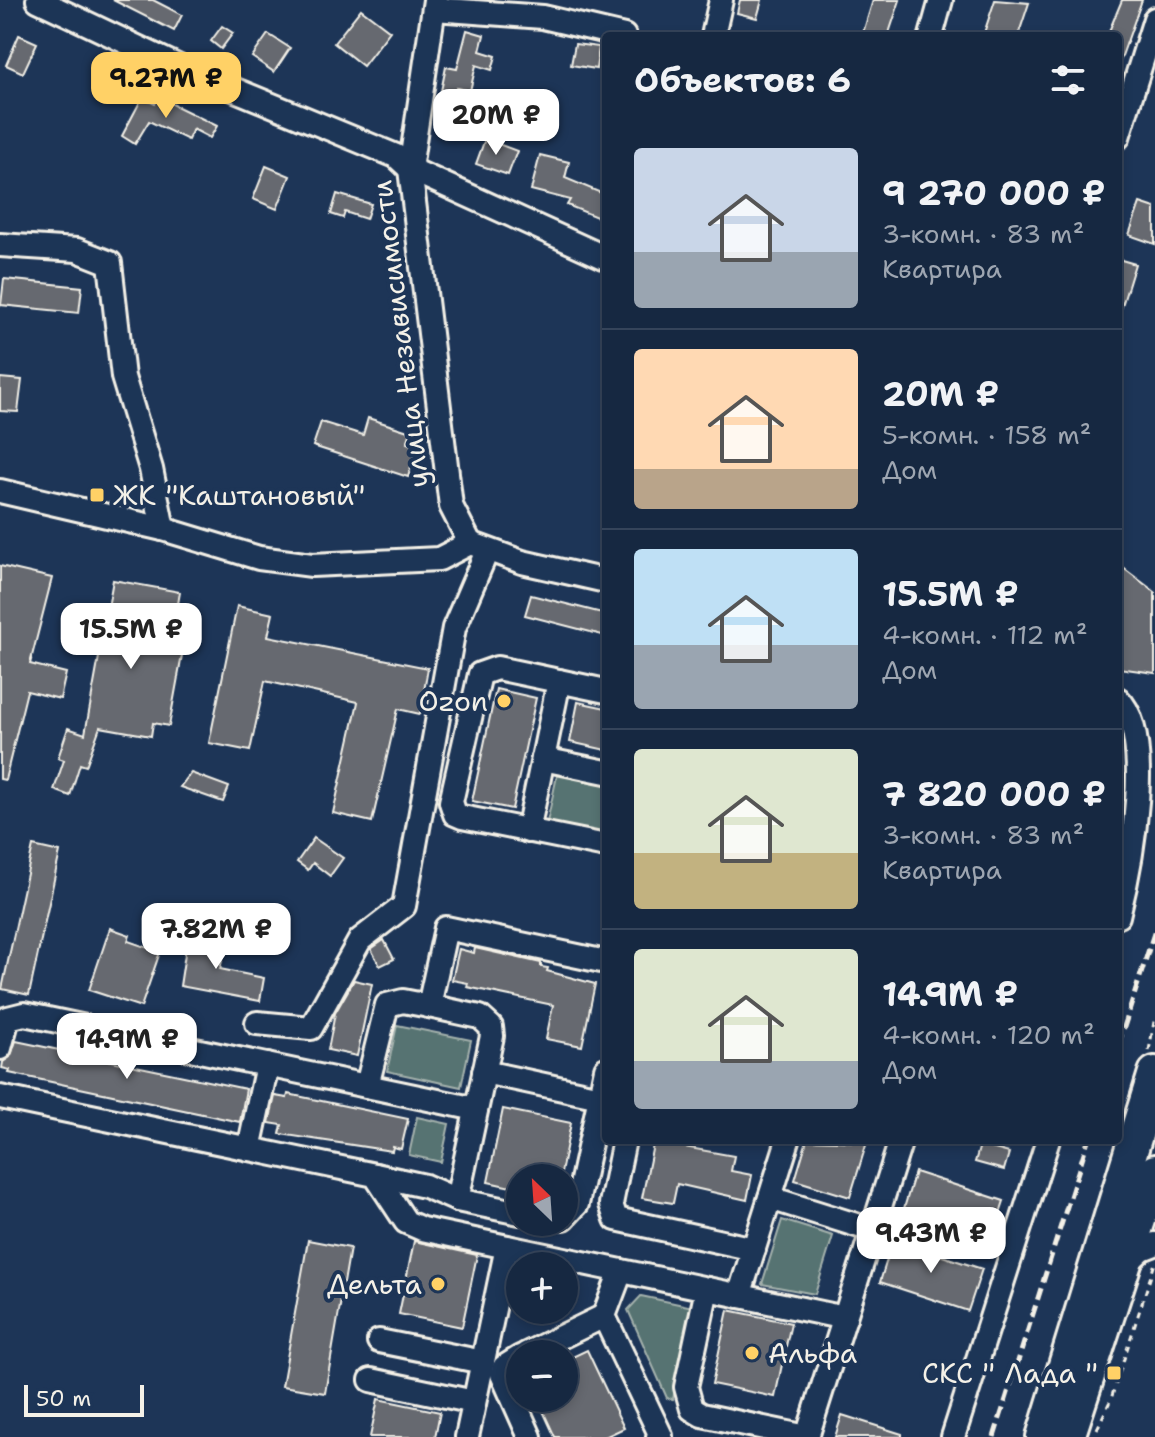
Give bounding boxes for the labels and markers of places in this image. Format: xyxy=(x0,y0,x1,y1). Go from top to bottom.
pin: 9.27M ₽ xyxy=(92,52,240,120)
pin: 20M ₽ xyxy=(440,89,552,157)
place label: ЖК "Каштановый" xyxy=(113,476,365,514)
marker: ЖК "Каштановый" xyxy=(88,486,106,504)
pin: 15.5M ₽ xyxy=(57,603,205,671)
place label: Ozon xyxy=(418,682,488,720)
marker: Ozon xyxy=(495,692,513,710)
pin: 7.82M ₽ xyxy=(142,903,290,971)
pin: 14.9M ₽ xyxy=(53,1013,201,1081)
pin: 9.43M ₽ xyxy=(857,1207,1005,1275)
place label: Дельта xyxy=(327,1265,422,1303)
marker: Дельта xyxy=(429,1275,447,1293)
place label: Альфа xyxy=(768,1334,857,1372)
marker: Альфа xyxy=(743,1344,761,1362)
place label: СКС " Лада " xyxy=(922,1354,1098,1392)
marker: СКС " Лада " xyxy=(1105,1364,1123,1382)

